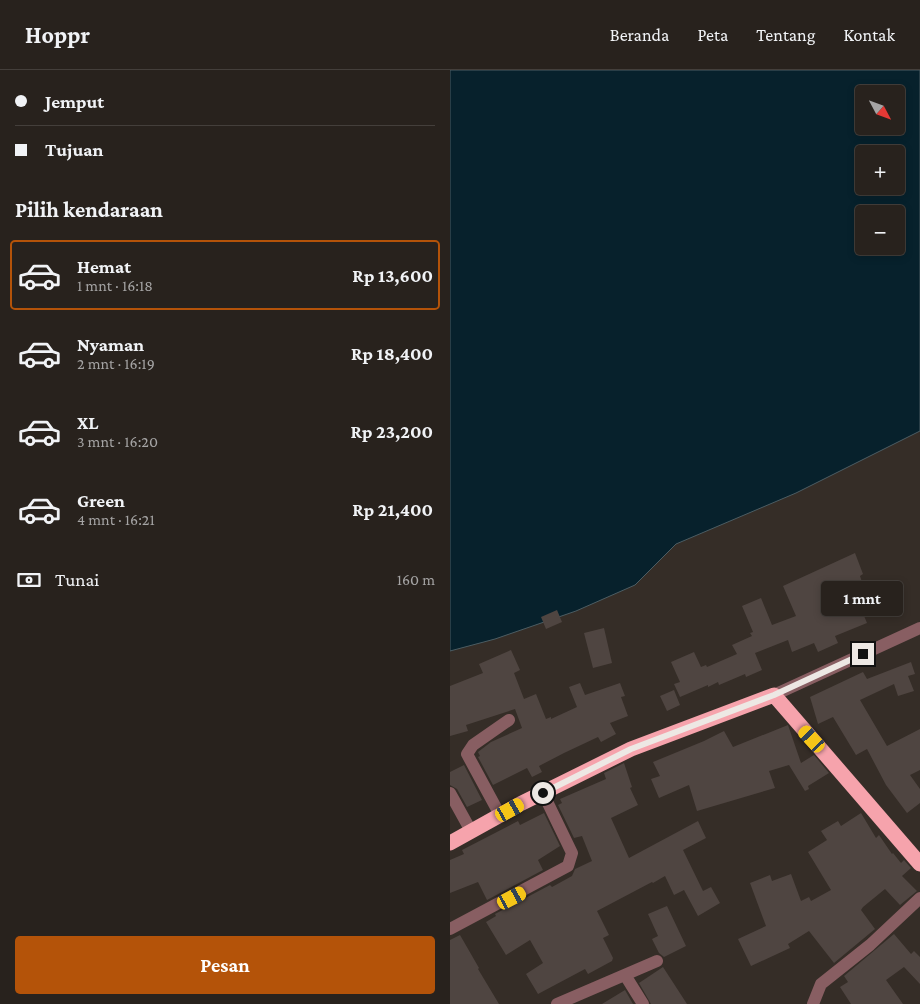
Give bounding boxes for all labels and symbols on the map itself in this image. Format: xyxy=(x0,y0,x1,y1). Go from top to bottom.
north arrow xyxy=(855,85,905,135)
callout: 1 mnt xyxy=(822,582,904,616)
route end xyxy=(852,643,874,665)
car xyxy=(796,723,827,755)
route start xyxy=(532,782,554,804)
car xyxy=(493,796,526,824)
car xyxy=(495,884,528,912)

